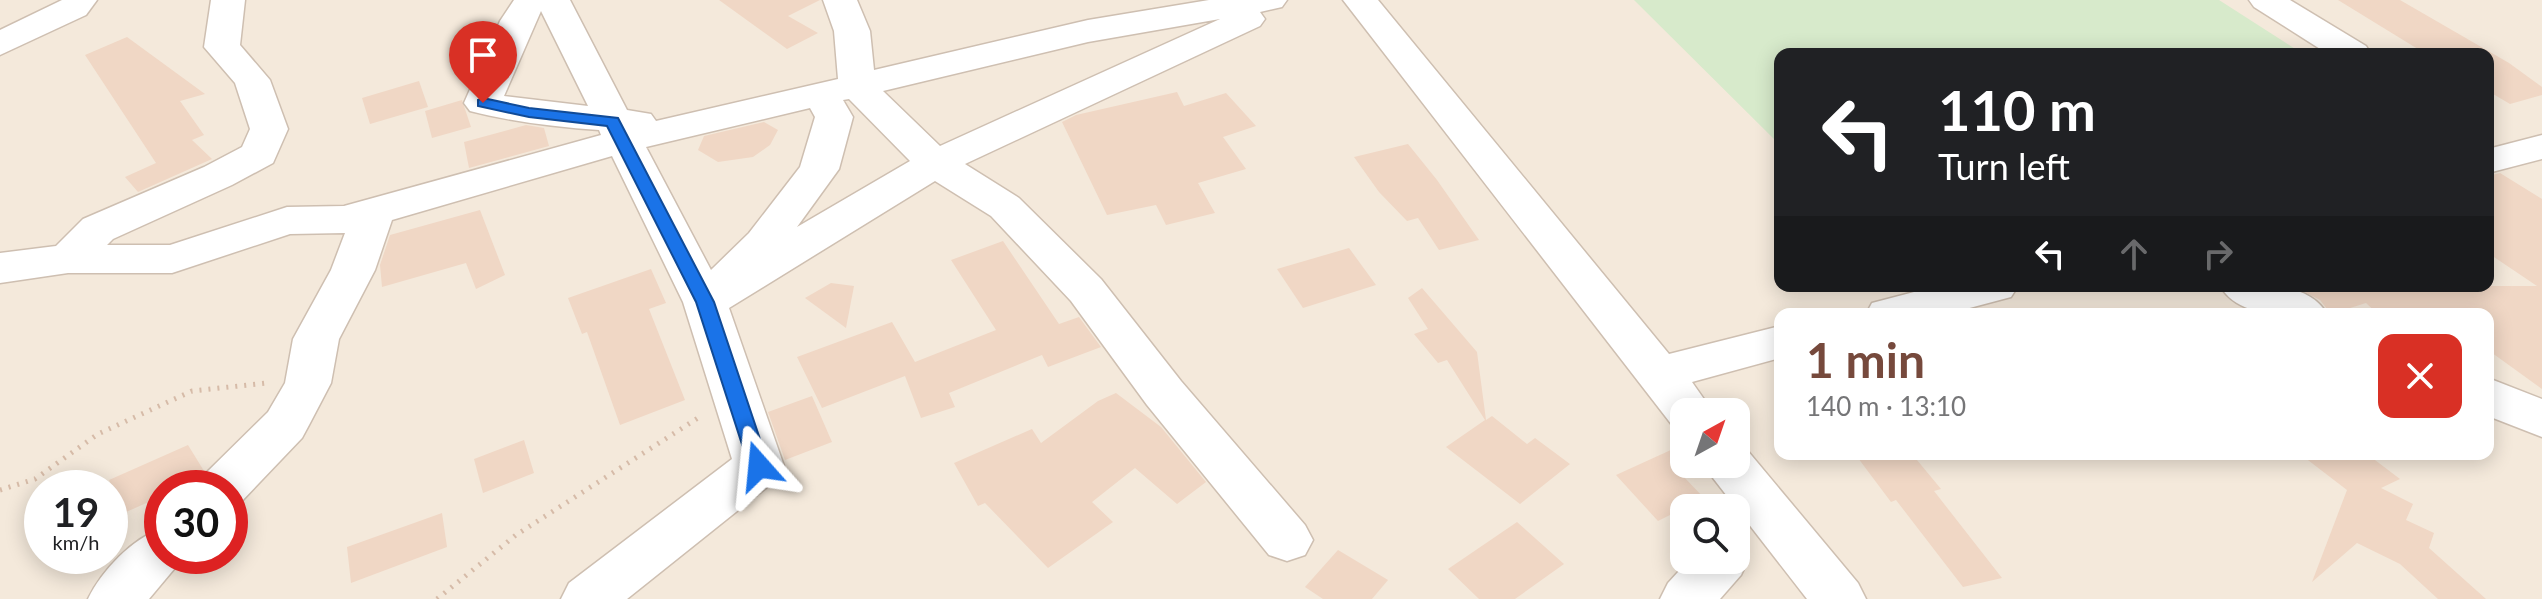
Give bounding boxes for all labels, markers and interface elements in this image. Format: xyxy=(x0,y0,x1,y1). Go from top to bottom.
pin xyxy=(449,21,517,103)
icon: arrive xyxy=(461,33,505,77)
text: 110 m xyxy=(1938,76,2096,143)
icon: left xyxy=(1806,80,1910,184)
text: Turn left xyxy=(1938,144,2070,188)
icon: left xyxy=(2028,232,2072,276)
icon: ahead xyxy=(2112,232,2156,276)
icon: right xyxy=(2196,232,2240,276)
text: 1 min xyxy=(1806,331,1925,388)
button: close xyxy=(2378,334,2462,418)
text: 140 m · 13:10 xyxy=(1806,390,1966,422)
north arrow xyxy=(1670,398,1750,478)
map controls xyxy=(1670,398,1750,574)
position arrow xyxy=(717,424,801,508)
speed limit sign: 30 xyxy=(144,470,248,574)
text: 19 xyxy=(53,488,99,536)
button: search xyxy=(1670,494,1750,574)
text: km/h xyxy=(53,530,99,554)

